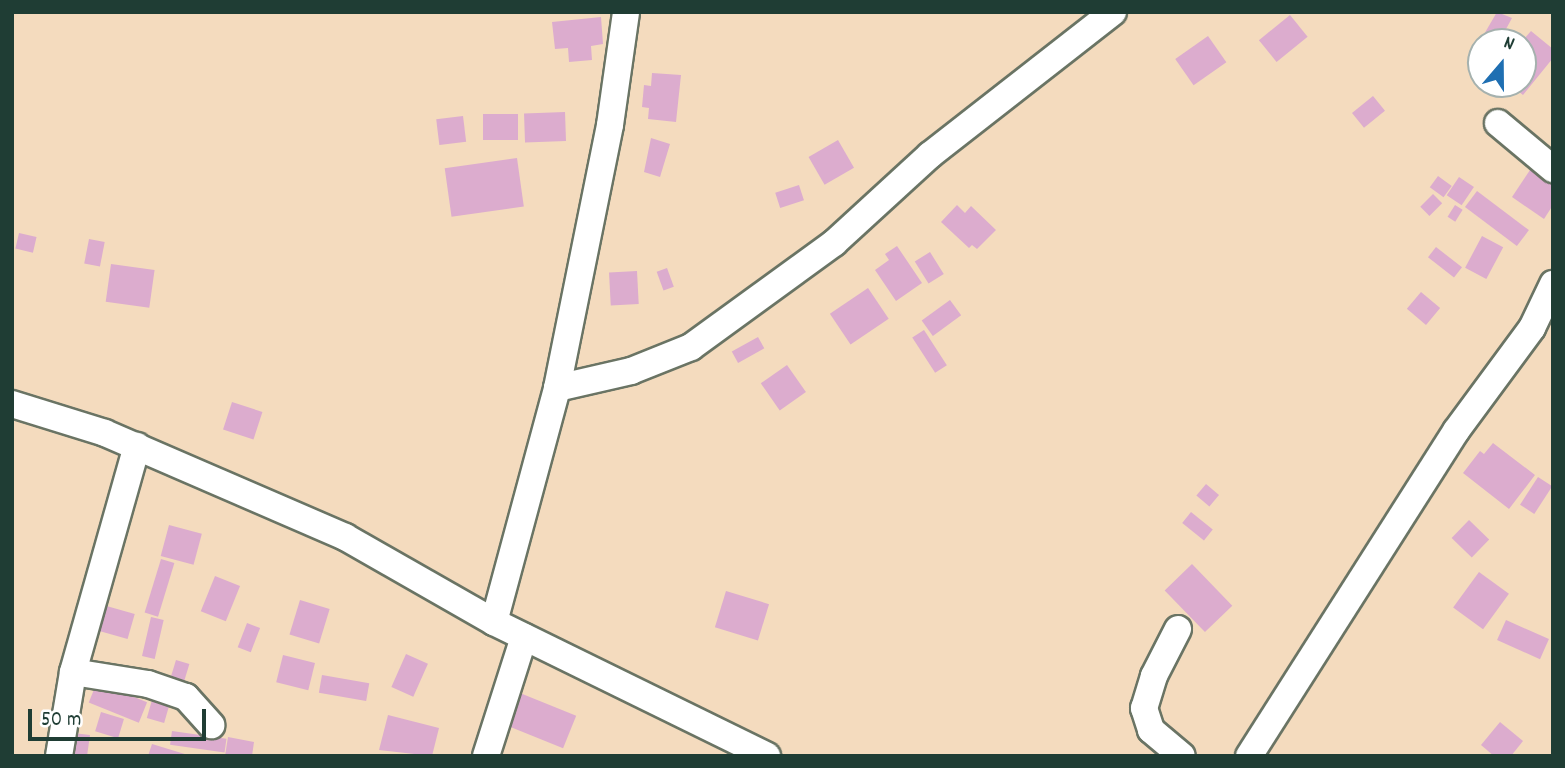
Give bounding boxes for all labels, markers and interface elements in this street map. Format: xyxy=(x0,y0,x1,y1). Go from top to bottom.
north arrow xyxy=(1467,28,1537,98)
text: N xyxy=(1500,30,1518,59)
scale bar xyxy=(32,694,210,738)
text: 50 m xyxy=(41,706,81,736)

